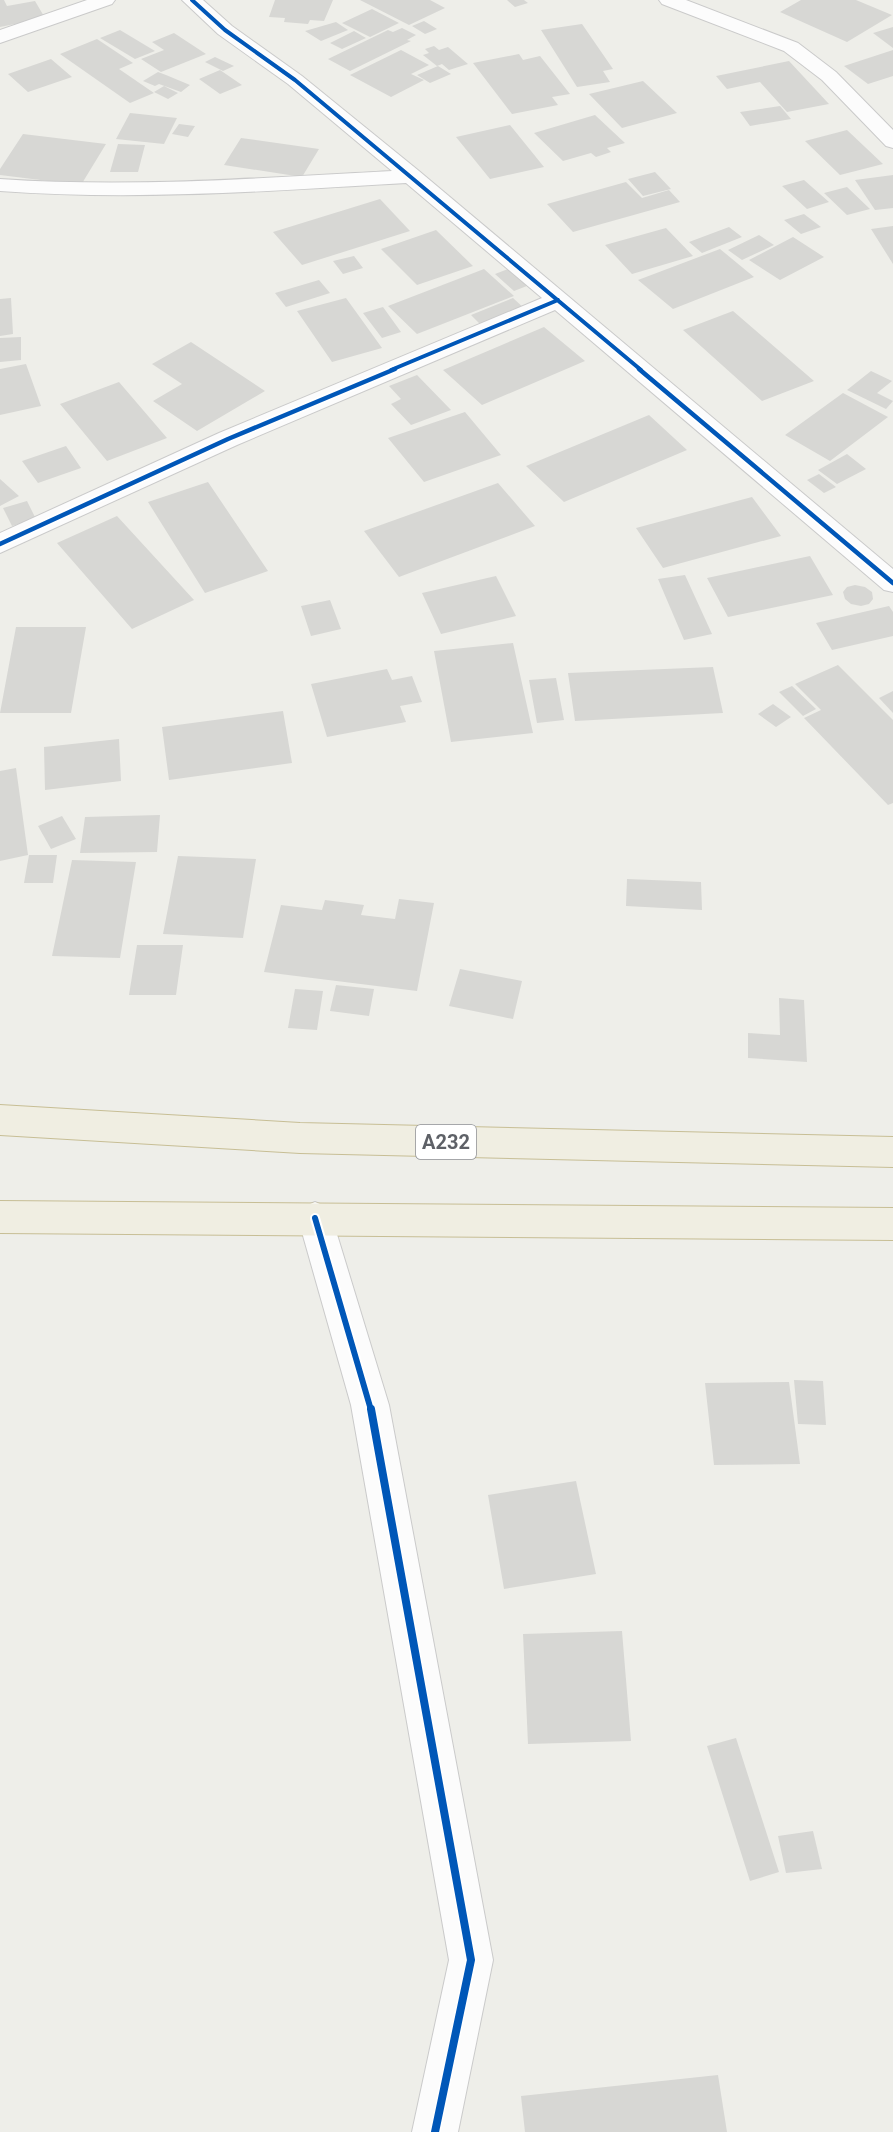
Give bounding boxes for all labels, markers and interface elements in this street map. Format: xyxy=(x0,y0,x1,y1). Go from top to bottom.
road number: A232 xyxy=(416,1125,476,1159)

